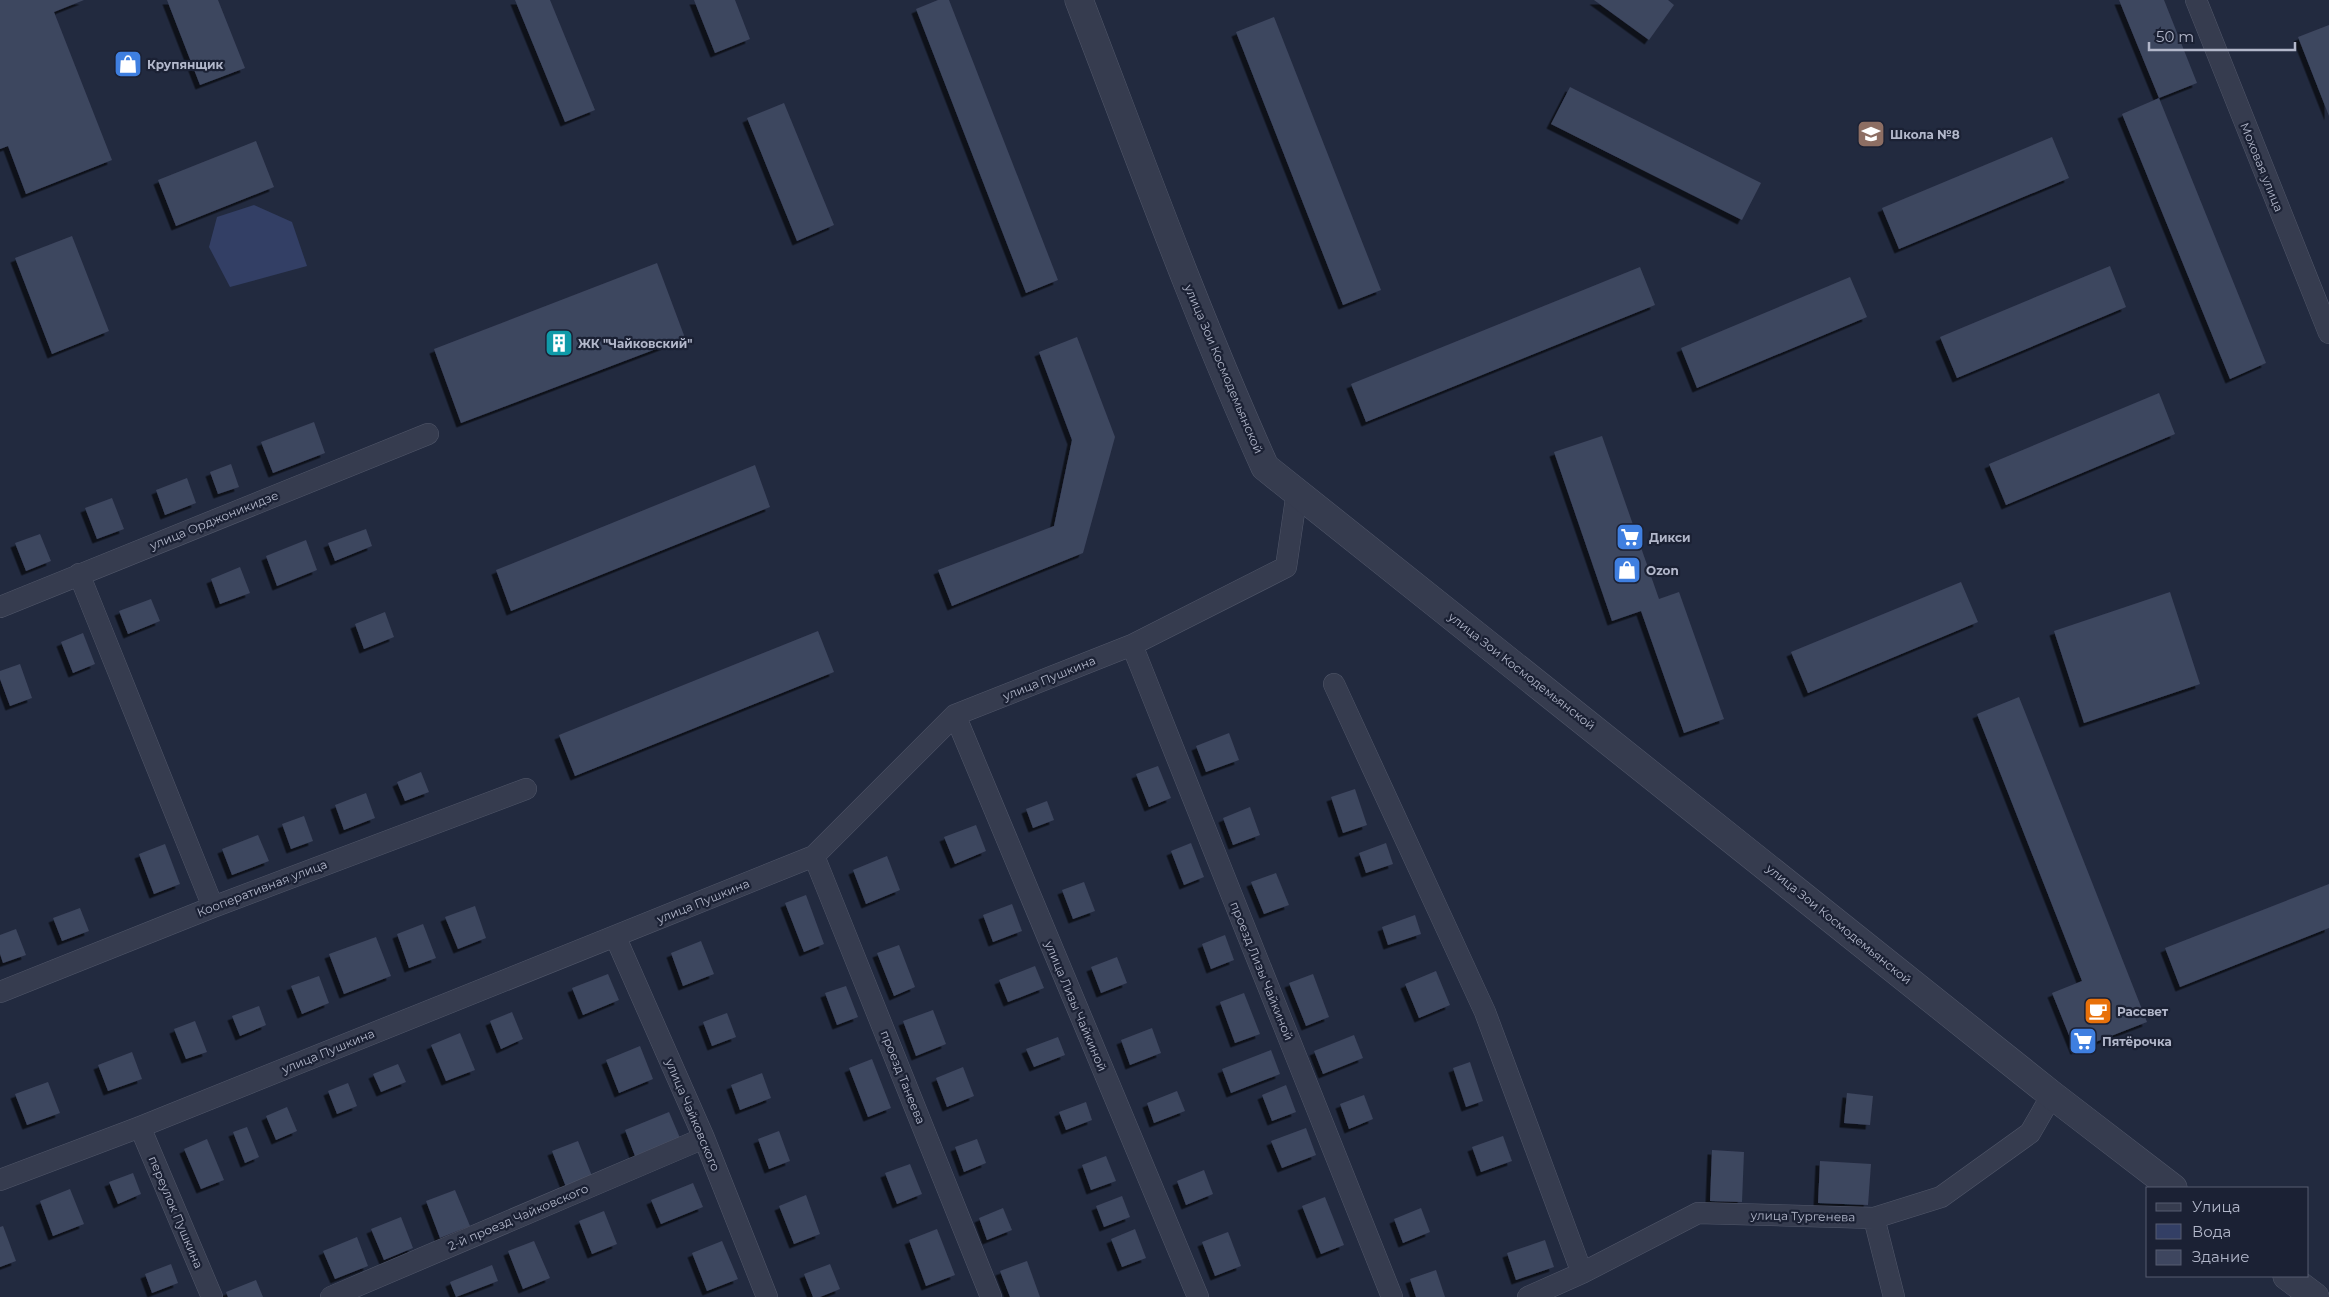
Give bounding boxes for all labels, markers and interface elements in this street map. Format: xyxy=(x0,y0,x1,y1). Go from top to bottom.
scale bar xyxy=(2149,20,2295,52)
text: 50 m xyxy=(2156,27,2194,46)
shop icon: Крупянщик xyxy=(113,49,143,79)
place label: Крупянщик xyxy=(147,57,223,72)
school or university icon: Школа №8 xyxy=(1856,119,1886,149)
street label: Моховая улица xyxy=(2237,120,2287,214)
place label: Школа №8 xyxy=(1890,127,1960,142)
street label: улица Зои Космодемьянской xyxy=(1181,281,1267,456)
building icon: ЖК "Чайковский" xyxy=(544,328,574,358)
place label: ЖК "Чайковский" xyxy=(578,336,693,351)
street label: улица Орджоникидзе xyxy=(147,487,281,553)
supermarket icon: Дикси xyxy=(1615,522,1645,552)
place label: Дикси xyxy=(1649,530,1691,545)
shop icon: Ozon xyxy=(1612,555,1642,585)
place label: Ozon xyxy=(1646,563,1679,578)
street label: улица Зои Космодемьянской xyxy=(1445,608,1598,733)
street label: улица Пушкина xyxy=(1000,653,1098,704)
street label: Кооперативная улица xyxy=(195,856,329,920)
street label: улица Зои Космодемьянской xyxy=(1763,860,1915,987)
street label: улица Пушкина xyxy=(654,876,752,927)
street label: проезд Лизы Чайкиной xyxy=(1227,899,1297,1043)
street label: улица Лизы Чайкиной xyxy=(1041,938,1110,1074)
cafe icon: Рассвет xyxy=(2083,996,2113,1026)
place label: Рассвет xyxy=(2117,1004,2169,1019)
street label: улица Пушкина xyxy=(279,1026,377,1077)
supermarket icon: Пятёрочка xyxy=(2068,1026,2098,1056)
street label: проезд Танеева xyxy=(877,1028,929,1126)
place label: Пятёрочка xyxy=(2102,1034,2172,1049)
street label: улица Чайковского xyxy=(662,1056,724,1174)
street label: переулок Пушкина xyxy=(145,1153,207,1271)
street label: 2-й проезд Чайковского xyxy=(445,1180,591,1253)
legend xyxy=(2146,1187,2309,1277)
text: Улица xyxy=(2192,1197,2240,1216)
street label: улица Тургенева xyxy=(1749,1208,1856,1224)
text: Вода xyxy=(2192,1222,2231,1241)
text: Здание xyxy=(2192,1247,2250,1266)

